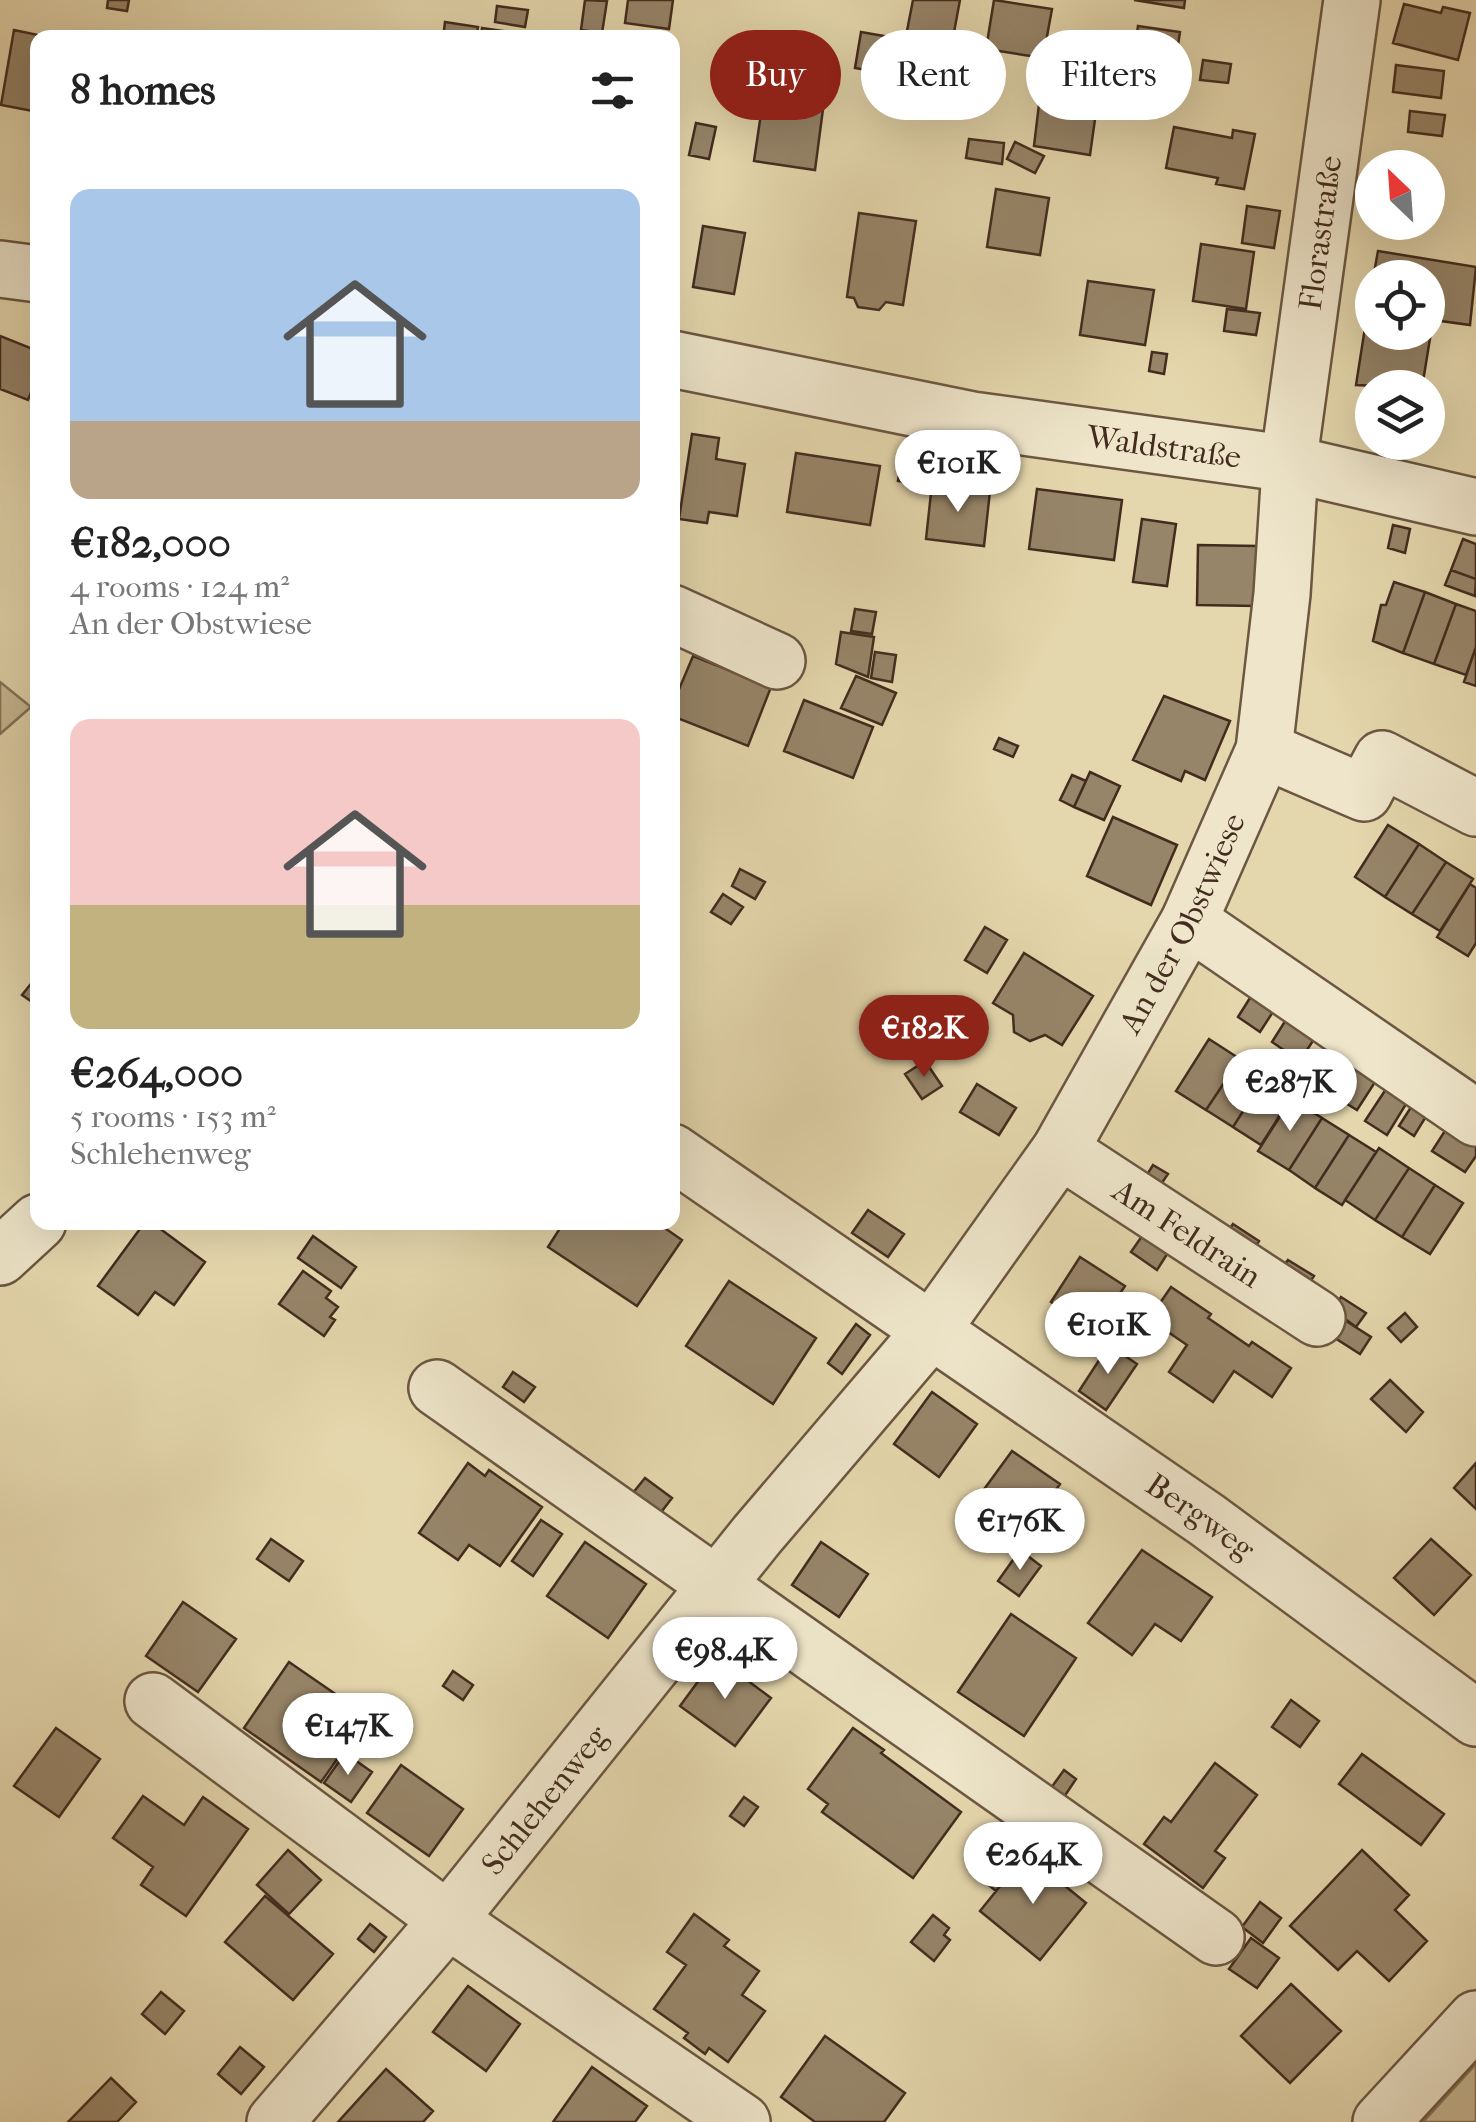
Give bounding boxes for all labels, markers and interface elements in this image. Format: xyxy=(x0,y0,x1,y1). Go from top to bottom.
chip: Buy xyxy=(710,30,841,120)
chip: Rent xyxy=(861,30,1006,120)
chip: Filters xyxy=(1026,30,1192,120)
icon: filters xyxy=(585,63,640,118)
text: 8 homes xyxy=(70,66,216,115)
north arrow xyxy=(1355,150,1445,240)
map controls xyxy=(1355,150,1445,460)
street label: Florastraße xyxy=(1292,153,1349,312)
icon: home xyxy=(265,254,445,434)
button: locate xyxy=(1355,260,1445,350)
button: layers xyxy=(1355,370,1445,460)
street label: Waldstraße xyxy=(1084,418,1244,476)
pin: €101K xyxy=(888,430,1028,515)
text: €101K xyxy=(917,444,999,481)
text: €182,000 xyxy=(70,519,231,568)
text: 4 rooms · 124 m² xyxy=(70,568,289,605)
text: An der Obstwiese xyxy=(70,605,312,642)
icon: home xyxy=(265,784,445,964)
street label: An der Obstwiese xyxy=(1111,807,1253,1042)
pin: €182K xyxy=(854,995,994,1080)
text: €182K xyxy=(881,1009,967,1046)
text: €264,000 xyxy=(70,1049,243,1098)
pin: €287K xyxy=(1220,1049,1360,1134)
text: €287K xyxy=(1245,1063,1335,1100)
text: 5 rooms · 153 m² xyxy=(70,1098,276,1135)
text: Schlehenweg xyxy=(70,1135,250,1172)
street label: Am Feldrain xyxy=(1104,1171,1268,1296)
pin: €101K xyxy=(1038,1292,1178,1377)
text: €101K xyxy=(1067,1306,1149,1343)
street label: Bergweg xyxy=(1139,1466,1262,1568)
pin: €176K xyxy=(950,1488,1090,1573)
text: €176K xyxy=(977,1502,1063,1539)
pin: €98.4K xyxy=(644,1617,806,1702)
text: €98.4K xyxy=(675,1631,776,1668)
pin: €147K xyxy=(278,1693,418,1778)
text: €147K xyxy=(304,1707,392,1744)
street label: Schlehenweg xyxy=(474,1718,616,1882)
pin: €264K xyxy=(963,1822,1103,1907)
text: €264K xyxy=(986,1836,1080,1873)

